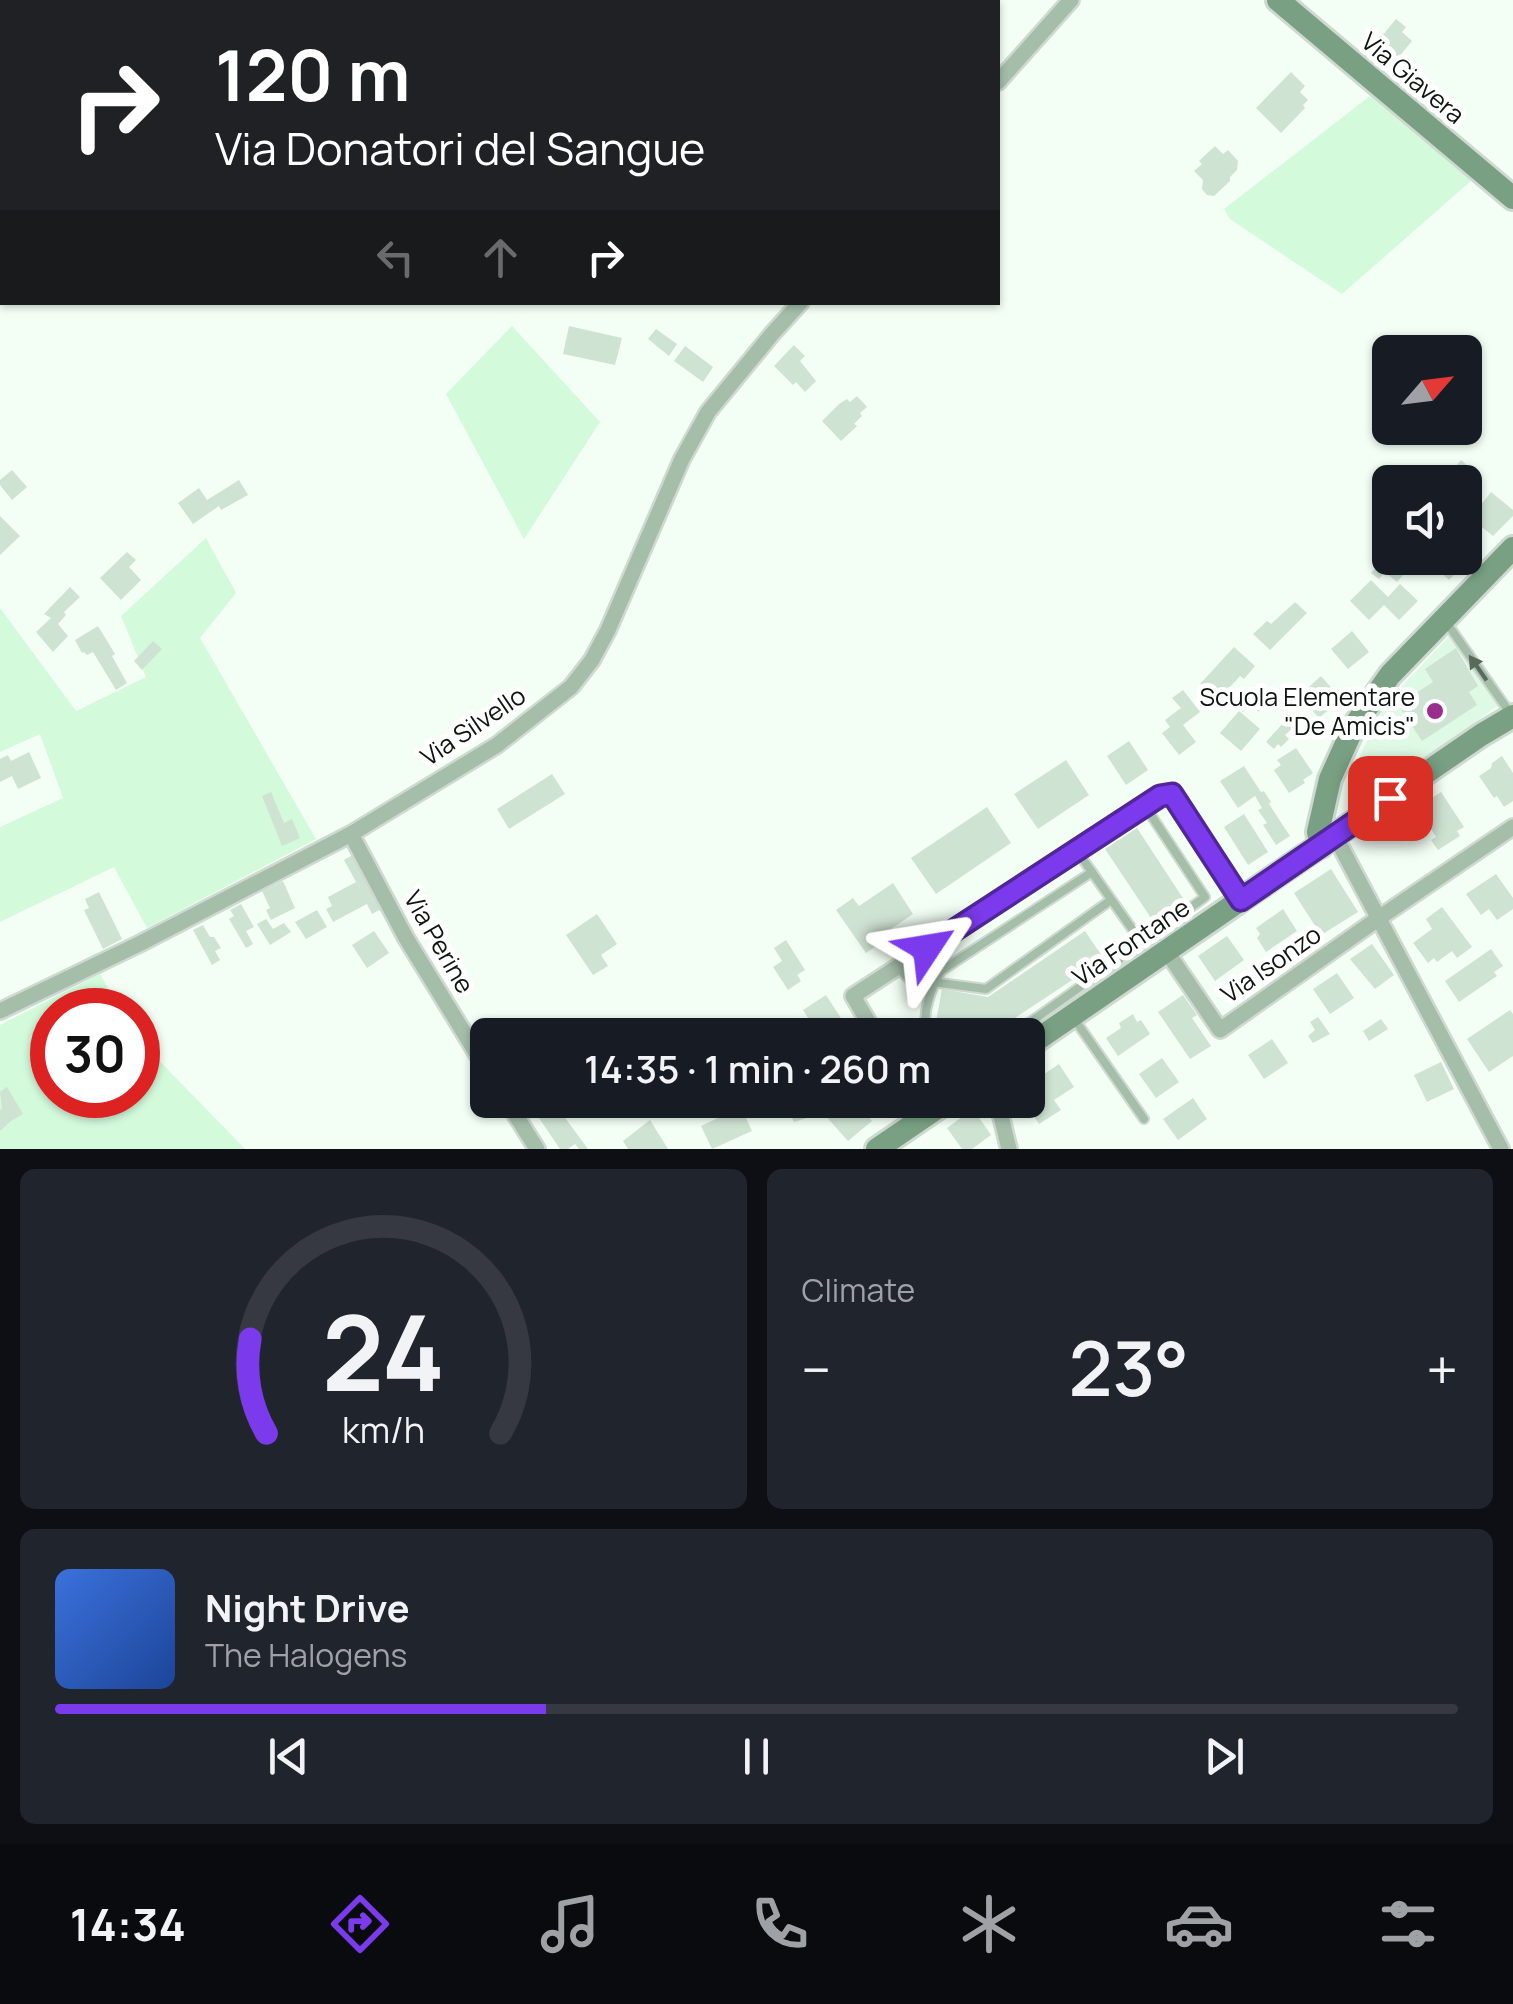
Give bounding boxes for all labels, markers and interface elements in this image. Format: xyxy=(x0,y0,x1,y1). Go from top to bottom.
street label: Via Giavera xyxy=(1354,24,1473,131)
text: 120 m xyxy=(215,26,410,122)
icon: right xyxy=(50,40,180,170)
text: Via Donatori del Sangue xyxy=(215,117,705,179)
icon: left xyxy=(368,230,423,285)
icon: ahead xyxy=(473,230,528,285)
icon: right xyxy=(578,230,633,285)
north arrow xyxy=(1372,335,1482,445)
map controls xyxy=(1372,335,1482,575)
button: sound xyxy=(1372,465,1482,575)
one-way arrow xyxy=(1469,655,1488,681)
street label: Via Silvello xyxy=(413,678,532,774)
place label: Scuola Elementare "De Amicis" xyxy=(1200,679,1415,743)
marker: Scuola Elementare "De Amicis" xyxy=(1424,700,1446,722)
pin xyxy=(1348,756,1433,841)
icon: arrive xyxy=(1363,771,1418,826)
street label: Via Perine xyxy=(396,884,483,1000)
street label: Via Fontane xyxy=(1065,889,1196,994)
position arrow xyxy=(875,896,979,1000)
street label: Via Isonzo xyxy=(1214,916,1328,1011)
speed limit sign: 30 xyxy=(30,988,160,1118)
text: 14:35 · 1 min · 260 m xyxy=(584,1042,931,1094)
text: Climate xyxy=(802,1268,915,1312)
text: 24 xyxy=(322,1280,445,1422)
text: 23° xyxy=(1068,1316,1189,1419)
text: − xyxy=(802,1331,831,1407)
text: + xyxy=(1426,1331,1458,1407)
text: km/h xyxy=(342,1405,425,1454)
text: Night Drive xyxy=(205,1581,410,1633)
text: The Halogens xyxy=(205,1633,407,1677)
icon: previous xyxy=(261,1729,316,1784)
icon: pause xyxy=(729,1729,784,1784)
icon: next xyxy=(1197,1729,1252,1784)
icon: directions xyxy=(325,1889,395,1959)
icon: music xyxy=(535,1889,605,1959)
icon: phone xyxy=(745,1889,815,1959)
icon: climate xyxy=(954,1889,1024,1959)
icon: car xyxy=(1164,1889,1234,1959)
icon: filters xyxy=(1373,1889,1443,1959)
text: 14:34 xyxy=(70,1893,186,1955)

